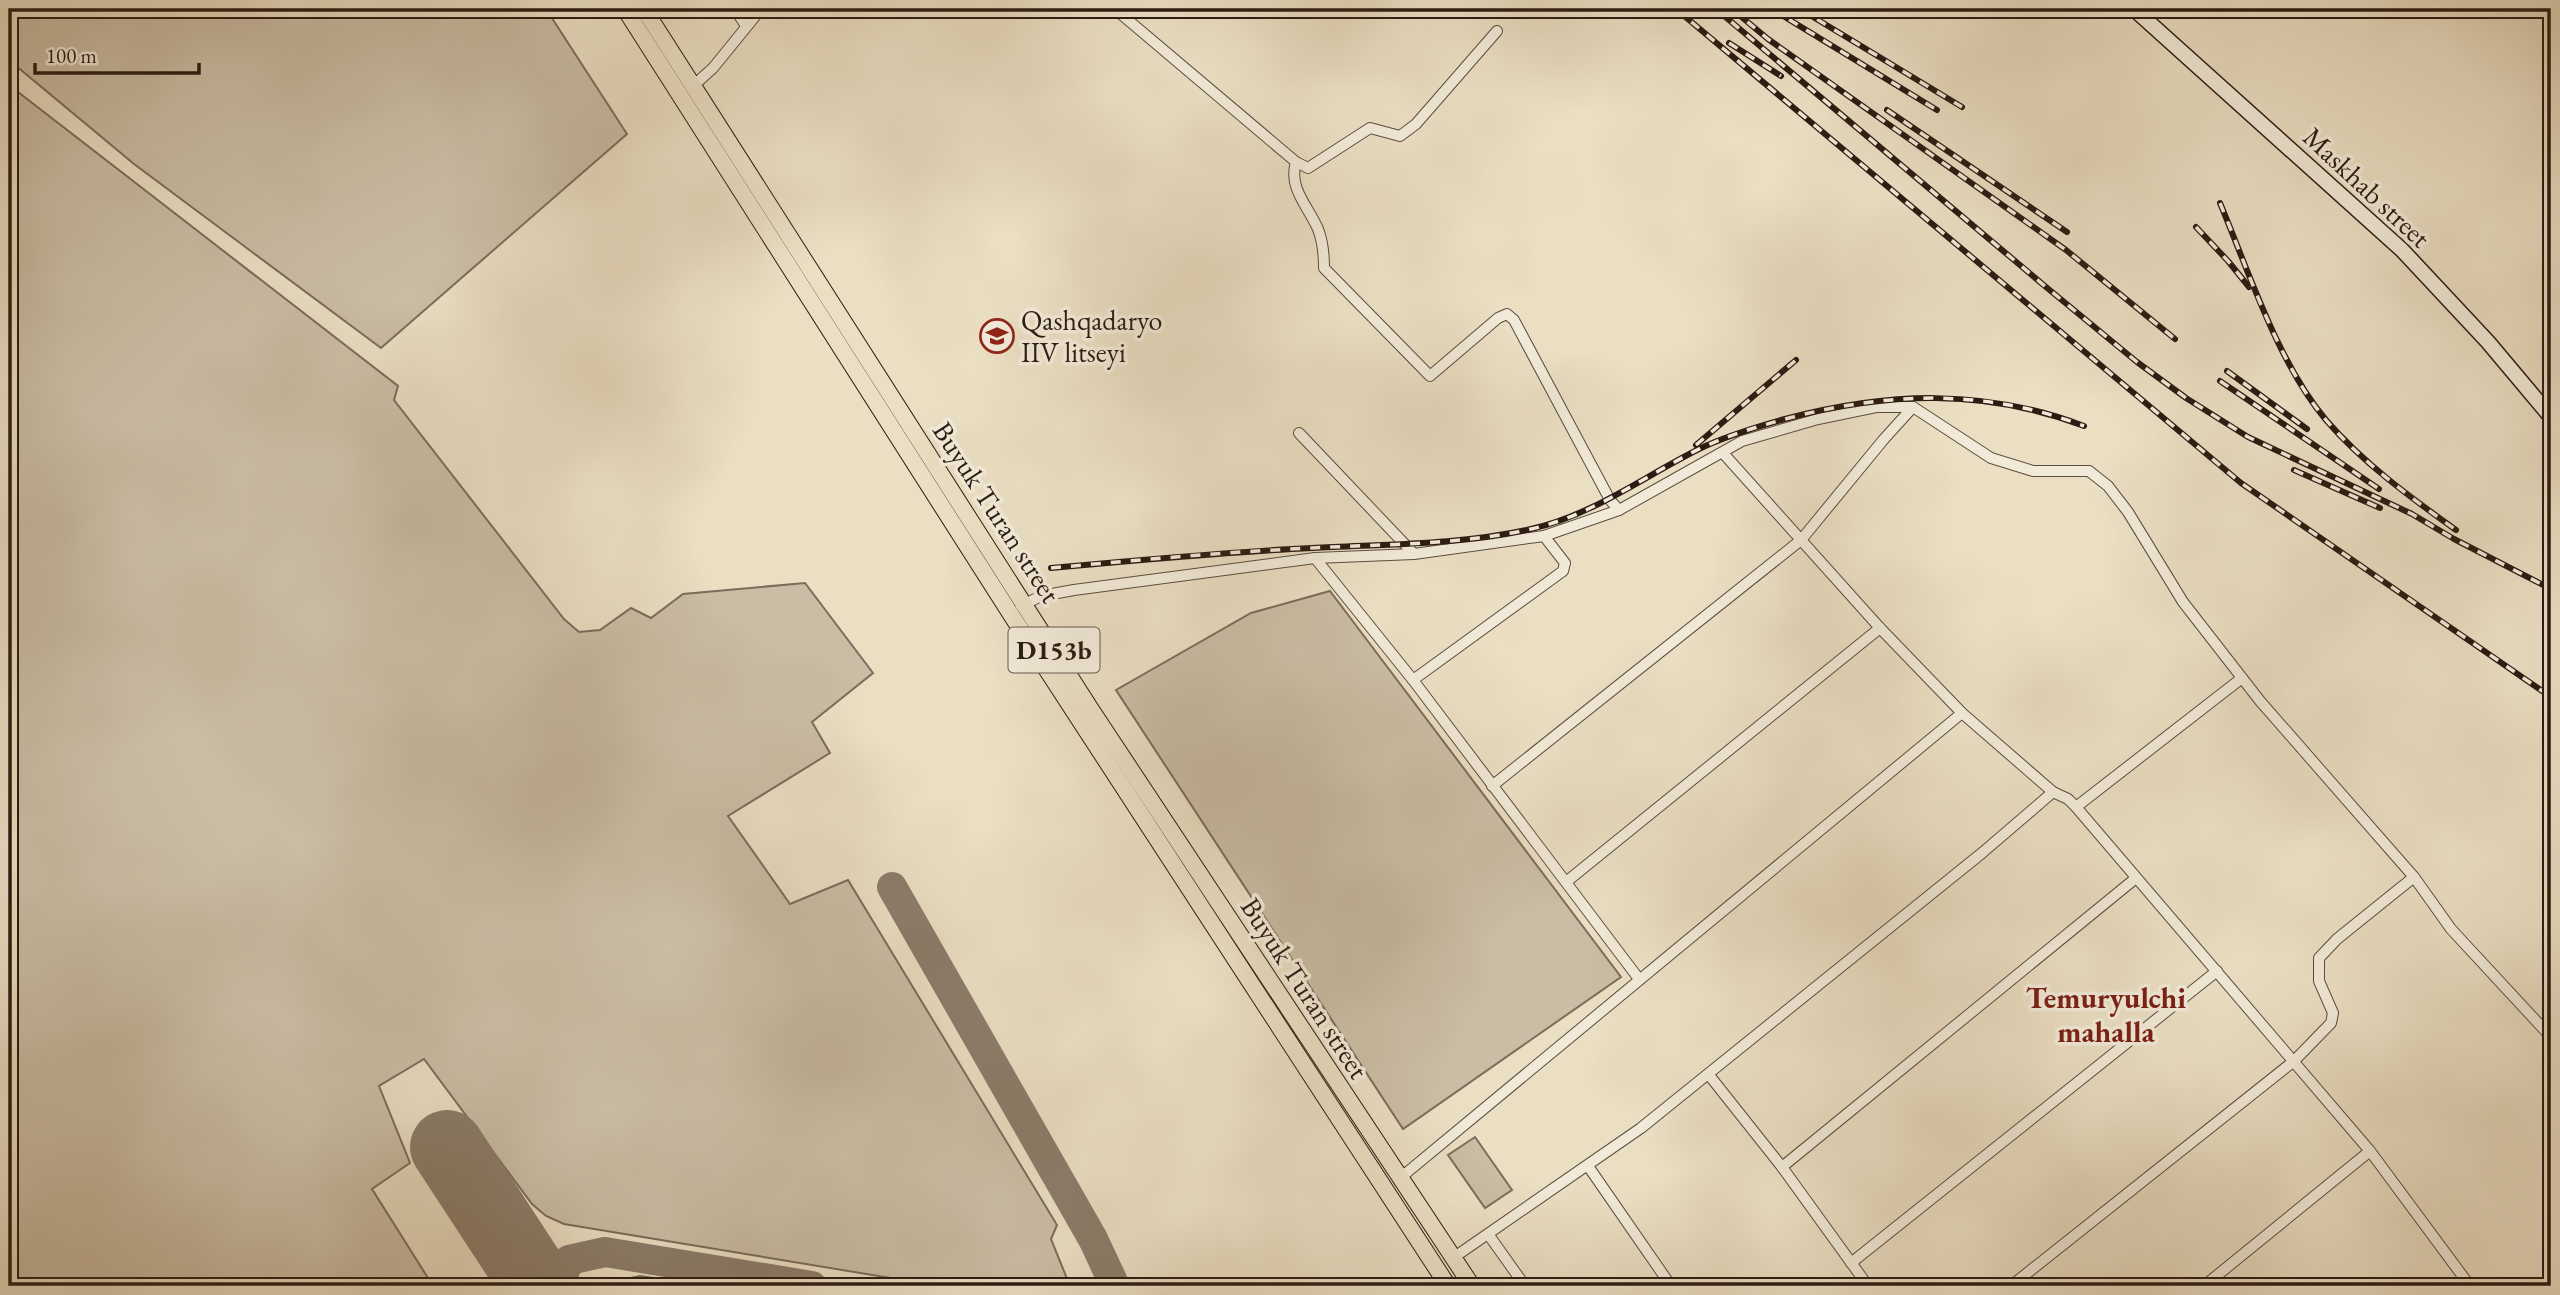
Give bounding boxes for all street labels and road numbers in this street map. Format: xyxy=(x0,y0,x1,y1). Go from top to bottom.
street label: Maskhab street xyxy=(2296,119,2438,255)
street label: Buyuk Turan street xyxy=(925,415,1069,610)
road number: D153b xyxy=(1009,628,1100,672)
street label: Buyuk Turan street xyxy=(1233,891,1377,1086)

